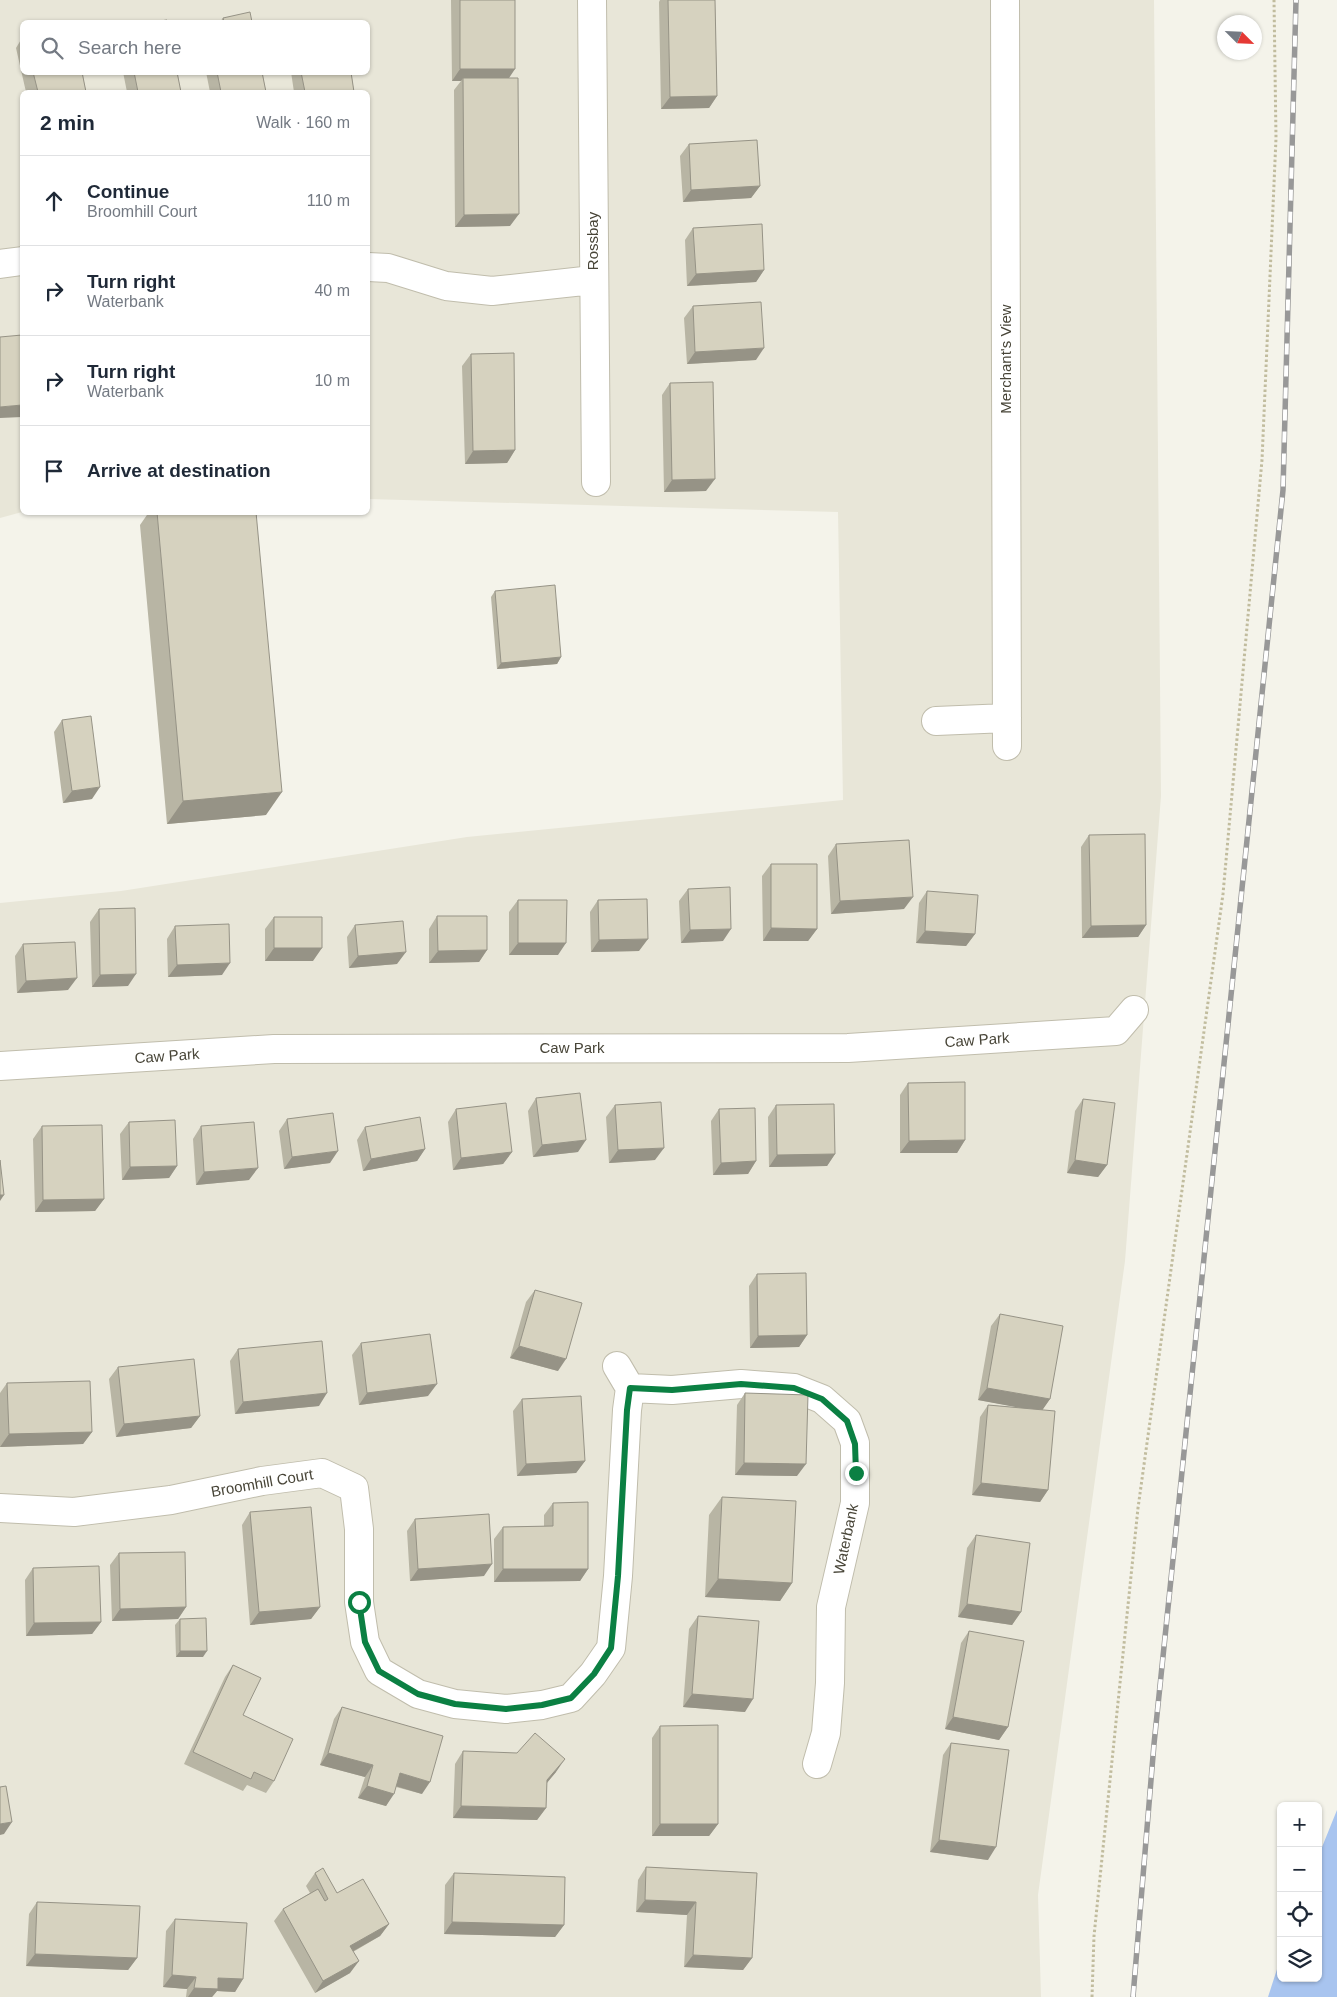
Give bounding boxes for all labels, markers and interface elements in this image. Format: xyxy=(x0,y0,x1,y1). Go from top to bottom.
north arrow xyxy=(1217,15,1262,60)
search box xyxy=(20,20,370,75)
icon: search xyxy=(38,34,66,62)
text: Search here xyxy=(78,37,182,58)
text: 2 min xyxy=(40,111,95,134)
text: Walk · 160 m xyxy=(256,114,350,131)
text: Continue xyxy=(87,181,169,202)
icon: ahead xyxy=(40,187,68,215)
text: 110 m xyxy=(307,192,350,209)
text: Broomhill Court xyxy=(87,203,197,220)
street label: Rossbay xyxy=(584,211,601,270)
text: Turn right xyxy=(87,271,175,292)
icon: right xyxy=(40,277,68,305)
text: 40 m xyxy=(314,282,350,299)
text: Waterbank xyxy=(87,293,164,310)
street label: Merchant's View xyxy=(997,304,1014,414)
text: Turn right xyxy=(87,361,175,382)
icon: right xyxy=(40,367,68,395)
text: 10 m xyxy=(314,372,350,389)
text: Waterbank xyxy=(87,383,164,400)
icon: arrive xyxy=(40,457,68,485)
text: Arrive at destination xyxy=(87,460,271,481)
street label: Caw Park xyxy=(944,1029,1010,1050)
street label: Caw Park xyxy=(539,1039,605,1056)
street label: Caw Park xyxy=(134,1045,200,1066)
route end xyxy=(845,1462,868,1485)
street label: Broomhill Court xyxy=(210,1465,315,1500)
street label: Waterbank xyxy=(830,1501,861,1576)
route start xyxy=(348,1591,371,1614)
map controls xyxy=(1277,1802,1322,1982)
button: + xyxy=(1277,1802,1322,1847)
button: − xyxy=(1277,1847,1322,1892)
button: locate xyxy=(1277,1892,1322,1937)
button: layers xyxy=(1277,1937,1322,1982)

